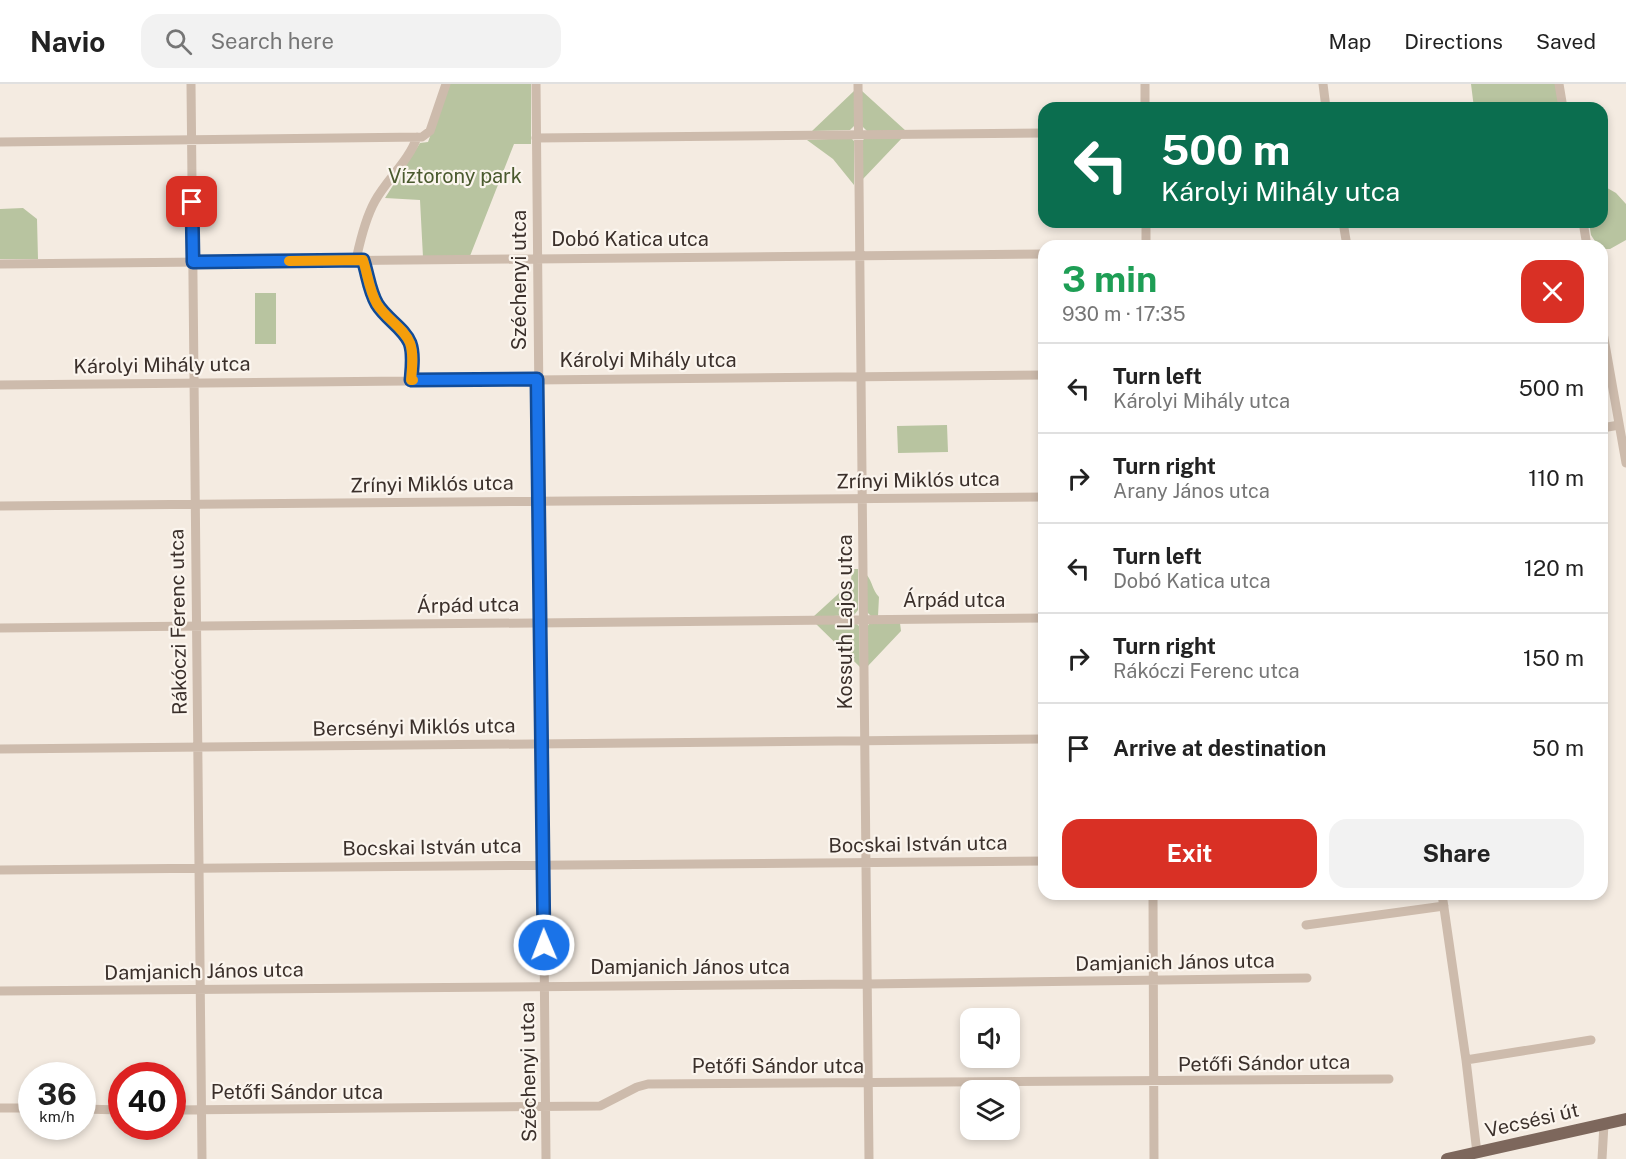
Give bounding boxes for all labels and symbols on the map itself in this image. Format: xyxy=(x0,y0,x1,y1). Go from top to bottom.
park label: Víztorony park xyxy=(388,164,522,188)
pin xyxy=(166,176,217,227)
street label: Széchenyi utca xyxy=(507,210,531,350)
street label: Dobó Katica utca xyxy=(551,227,709,251)
street label: Károlyi Mihály utca xyxy=(559,348,737,372)
street label: Károlyi Mihály utca xyxy=(73,351,251,379)
street label: Zrínyi Miklós utca xyxy=(836,467,1000,493)
street label: Zrínyi Miklós utca xyxy=(350,471,514,497)
street label: Rákóczi Ferenc utca xyxy=(164,529,192,715)
street label: Kossuth Lajos utca xyxy=(833,535,857,709)
street label: Árpád utca xyxy=(903,587,1005,612)
street label: Árpád utca xyxy=(416,591,519,618)
street label: Bercsényi Miklós utca xyxy=(312,713,516,741)
street label: Bocskai István utca xyxy=(828,830,1008,858)
street label: Bocskai István utca xyxy=(342,833,522,861)
position arrow xyxy=(512,913,576,977)
street label: Damjanich János utca xyxy=(1075,948,1275,976)
street label: Damjanich János utca xyxy=(590,955,790,979)
street label: Damjanich János utca xyxy=(104,957,304,985)
street label: Széchenyi utca xyxy=(515,1002,541,1142)
street label: Petőfi Sándor utca xyxy=(1178,1049,1350,1077)
street label: Petőfi Sándor utca xyxy=(692,1054,864,1078)
speed limit sign: 40 xyxy=(108,1062,186,1140)
street label: Petőfi Sándor utca xyxy=(211,1080,383,1104)
street label: Vecsési út xyxy=(1483,1098,1581,1142)

